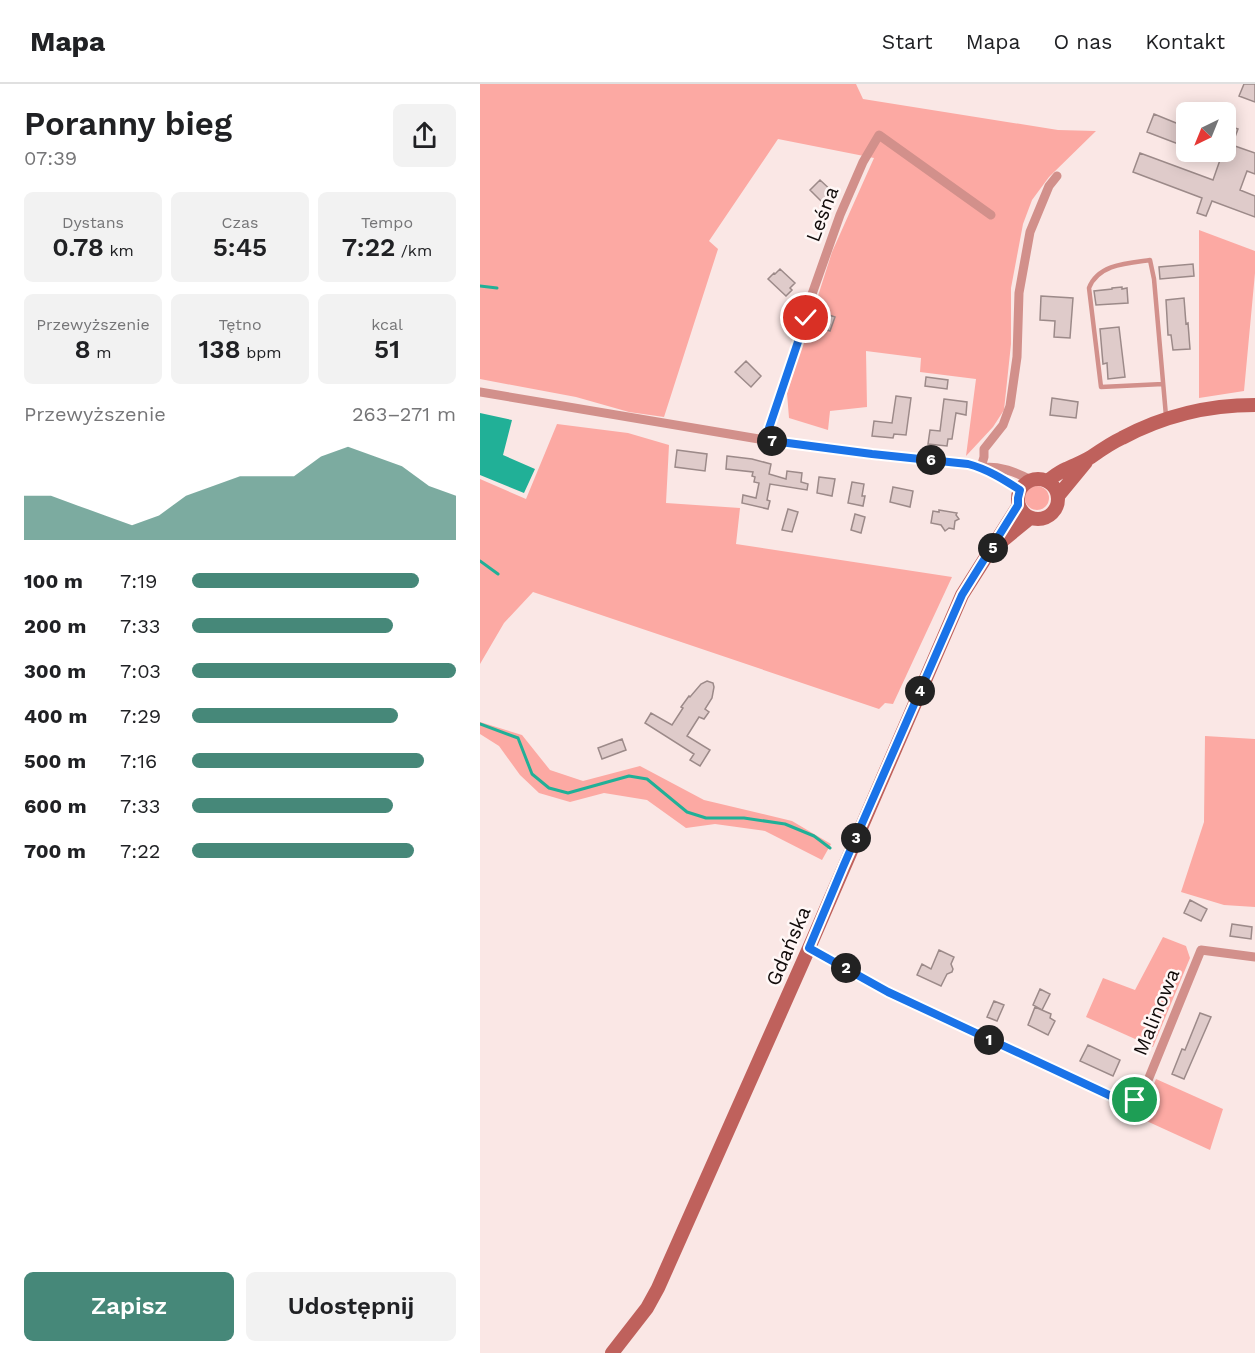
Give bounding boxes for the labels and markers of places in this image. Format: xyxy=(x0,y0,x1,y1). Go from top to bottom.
pin xyxy=(780,292,831,343)
pin: 7 xyxy=(757,426,787,456)
pin: 6 xyxy=(916,445,946,475)
pin: 5 xyxy=(978,533,1008,563)
pin: 4 xyxy=(905,676,935,706)
pin: 3 xyxy=(841,823,871,853)
pin: 2 xyxy=(831,953,861,983)
pin: 1 xyxy=(974,1025,1004,1055)
pin xyxy=(1109,1074,1160,1125)

